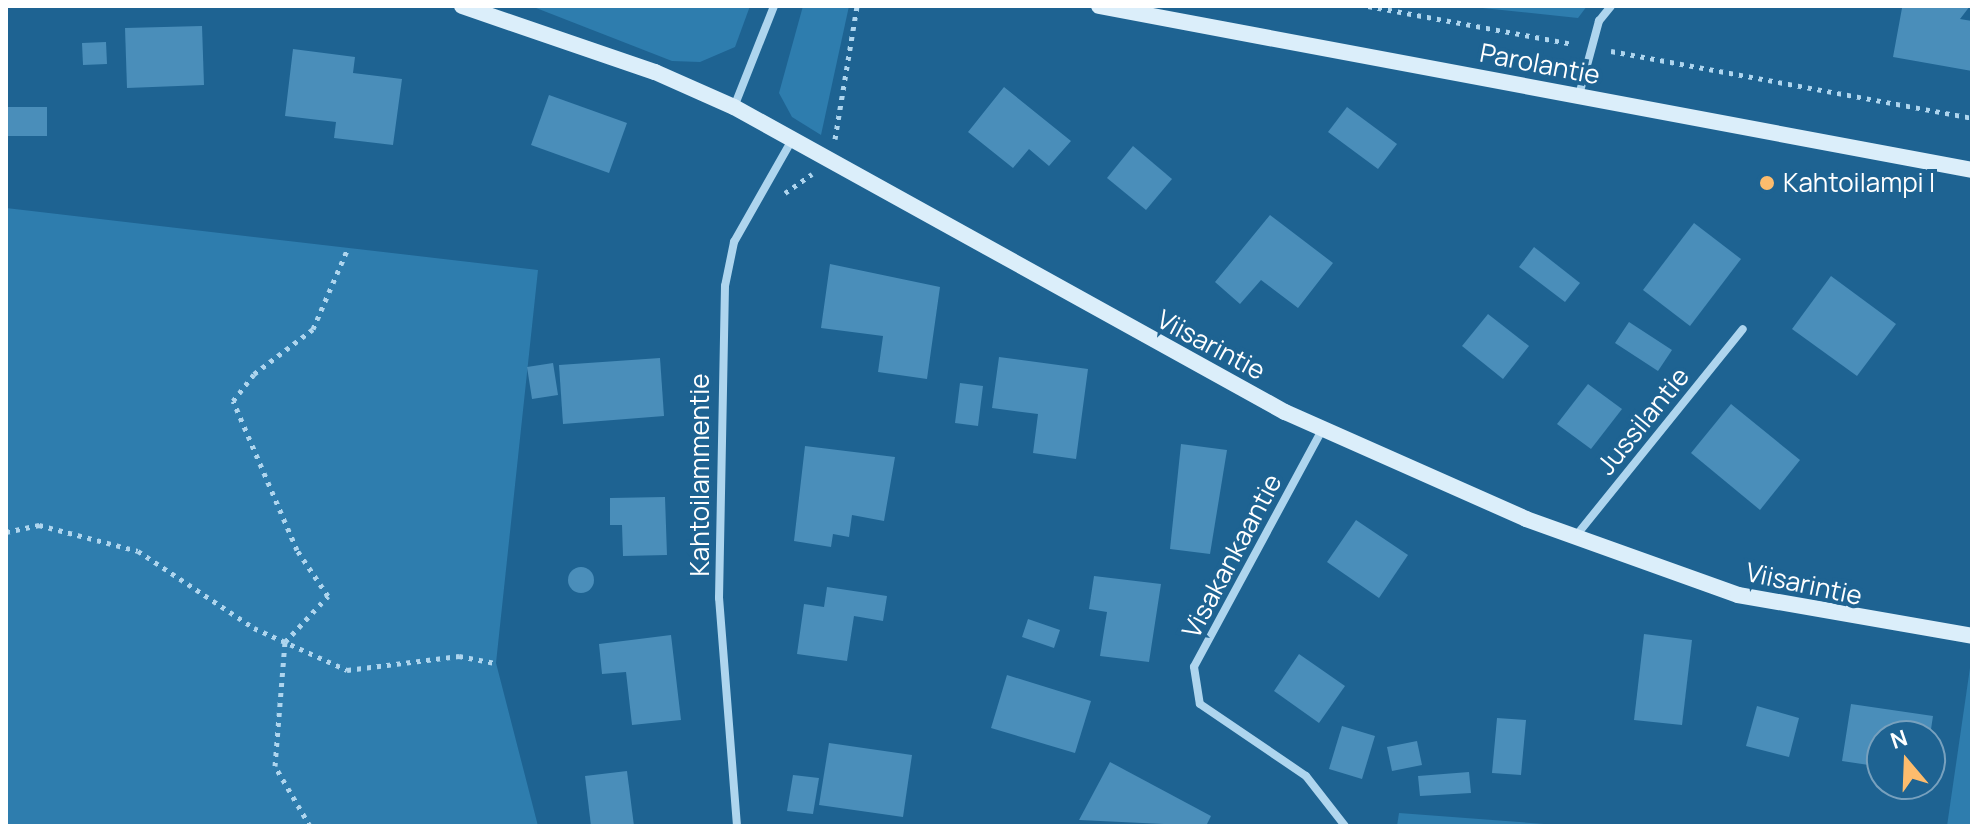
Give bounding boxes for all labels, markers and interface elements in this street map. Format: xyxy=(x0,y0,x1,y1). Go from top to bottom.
street label: Parolantie xyxy=(1477,37,1603,91)
place label: Kahtoilampi I xyxy=(1783,167,1935,199)
marker: Kahtoilampi I xyxy=(1758,174,1776,192)
street label: Viisarintie xyxy=(1152,304,1270,386)
street label: Jussilantie xyxy=(1590,361,1696,481)
street label: Kahtoilammentie xyxy=(684,373,716,577)
street label: Visakankaantie xyxy=(1176,469,1288,643)
street label: Viisarintie xyxy=(1743,556,1865,612)
north arrow xyxy=(1866,720,1946,800)
text: N xyxy=(1886,722,1911,756)

